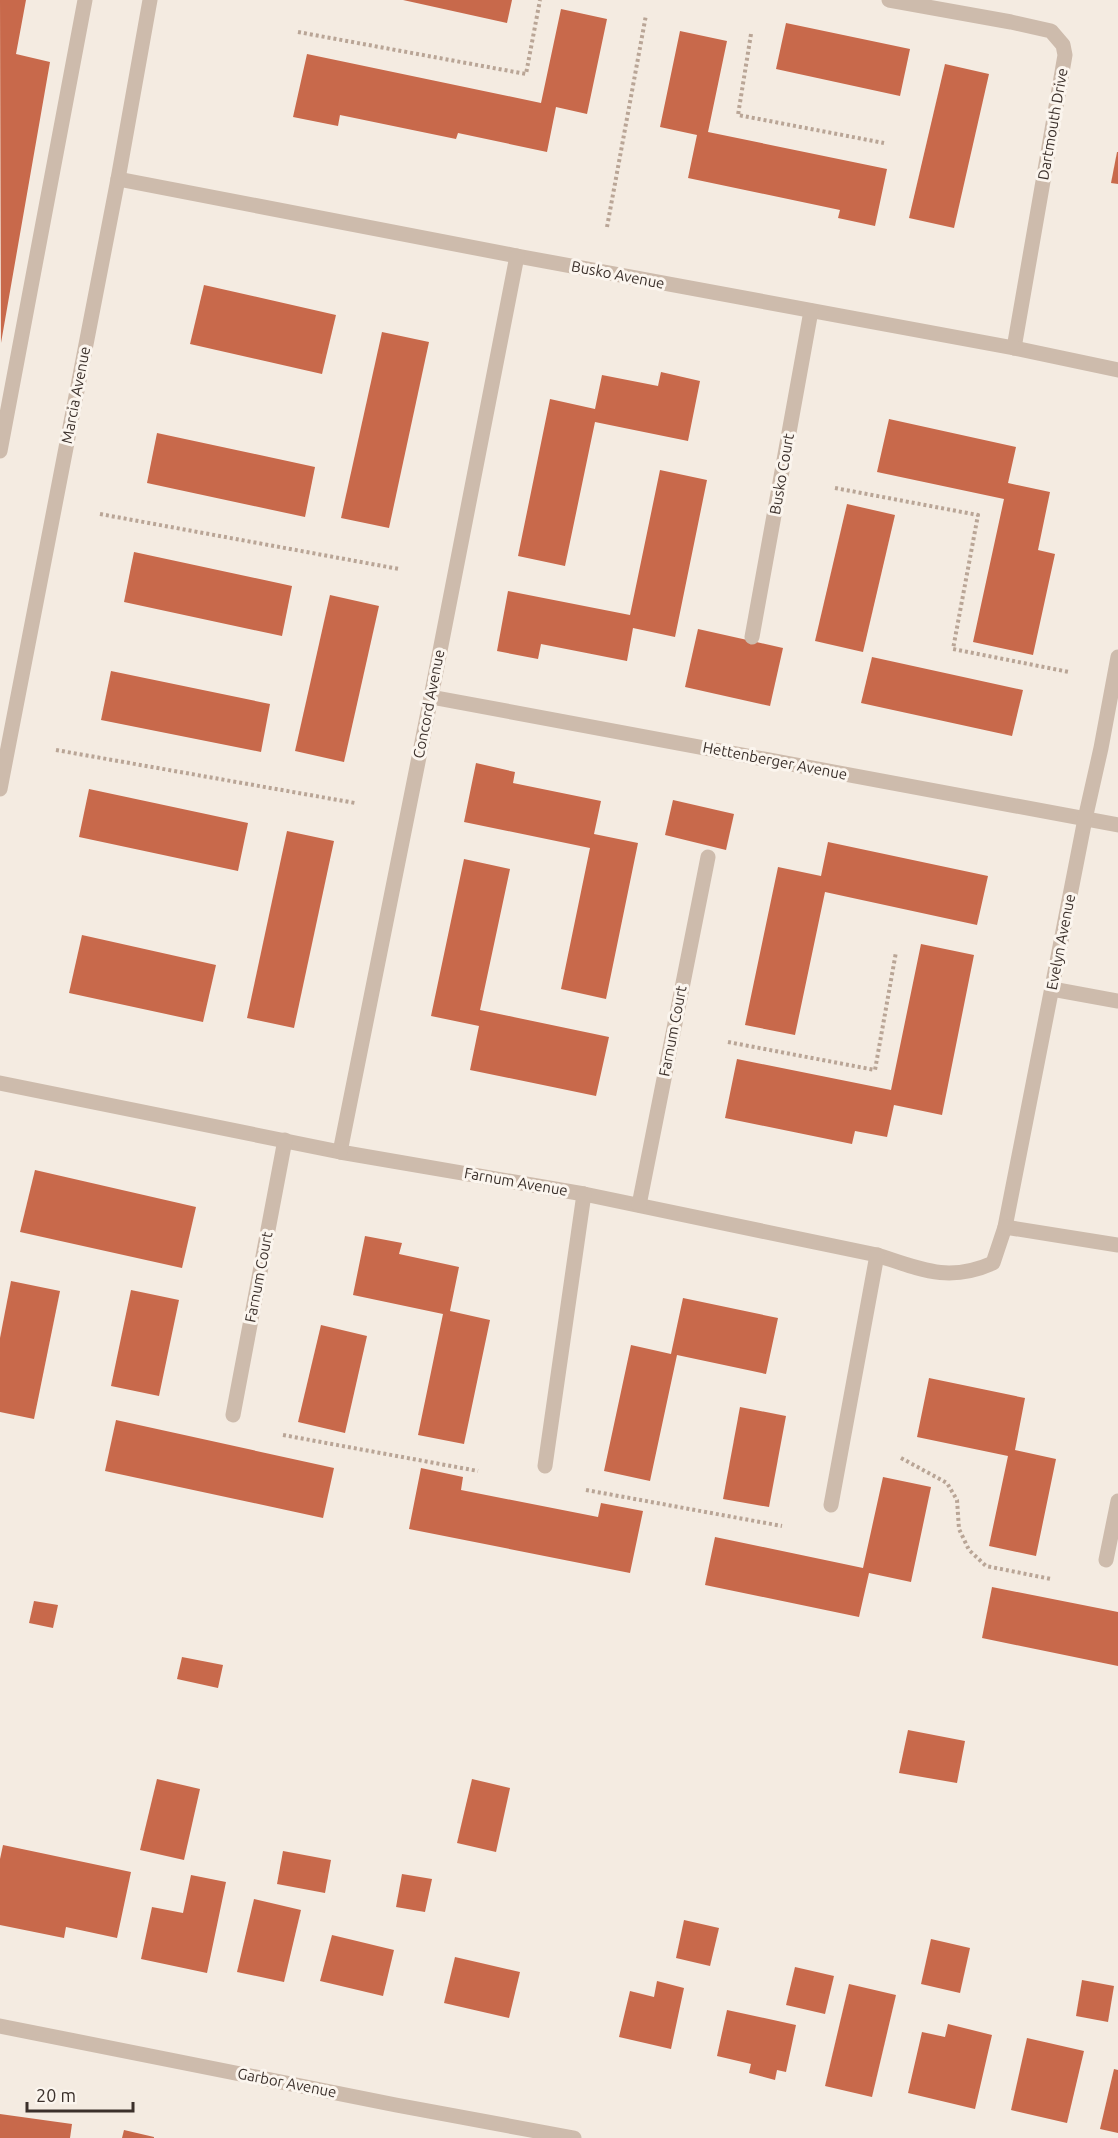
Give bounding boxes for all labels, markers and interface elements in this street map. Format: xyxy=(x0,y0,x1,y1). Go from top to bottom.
street label: Dartmouth Drive xyxy=(1034,67,1071,181)
street label: Busko Avenue xyxy=(570,257,666,292)
street label: Marcia Avenue xyxy=(58,345,93,445)
street label: Busko Court xyxy=(766,432,797,516)
street label: Concord Avenue xyxy=(410,648,447,760)
street label: Hettenberger Avenue xyxy=(702,738,849,783)
street label: Evelyn Avenue xyxy=(1043,892,1078,991)
street label: Farnum Court xyxy=(655,984,690,1078)
street label: Farnum Avenue xyxy=(463,1164,569,1199)
street label: Farnum Court xyxy=(241,1230,276,1324)
street label: Garbor Avenue xyxy=(236,2065,338,2100)
scale bar xyxy=(27,2075,134,2113)
text: 20 m xyxy=(36,2085,76,2105)

